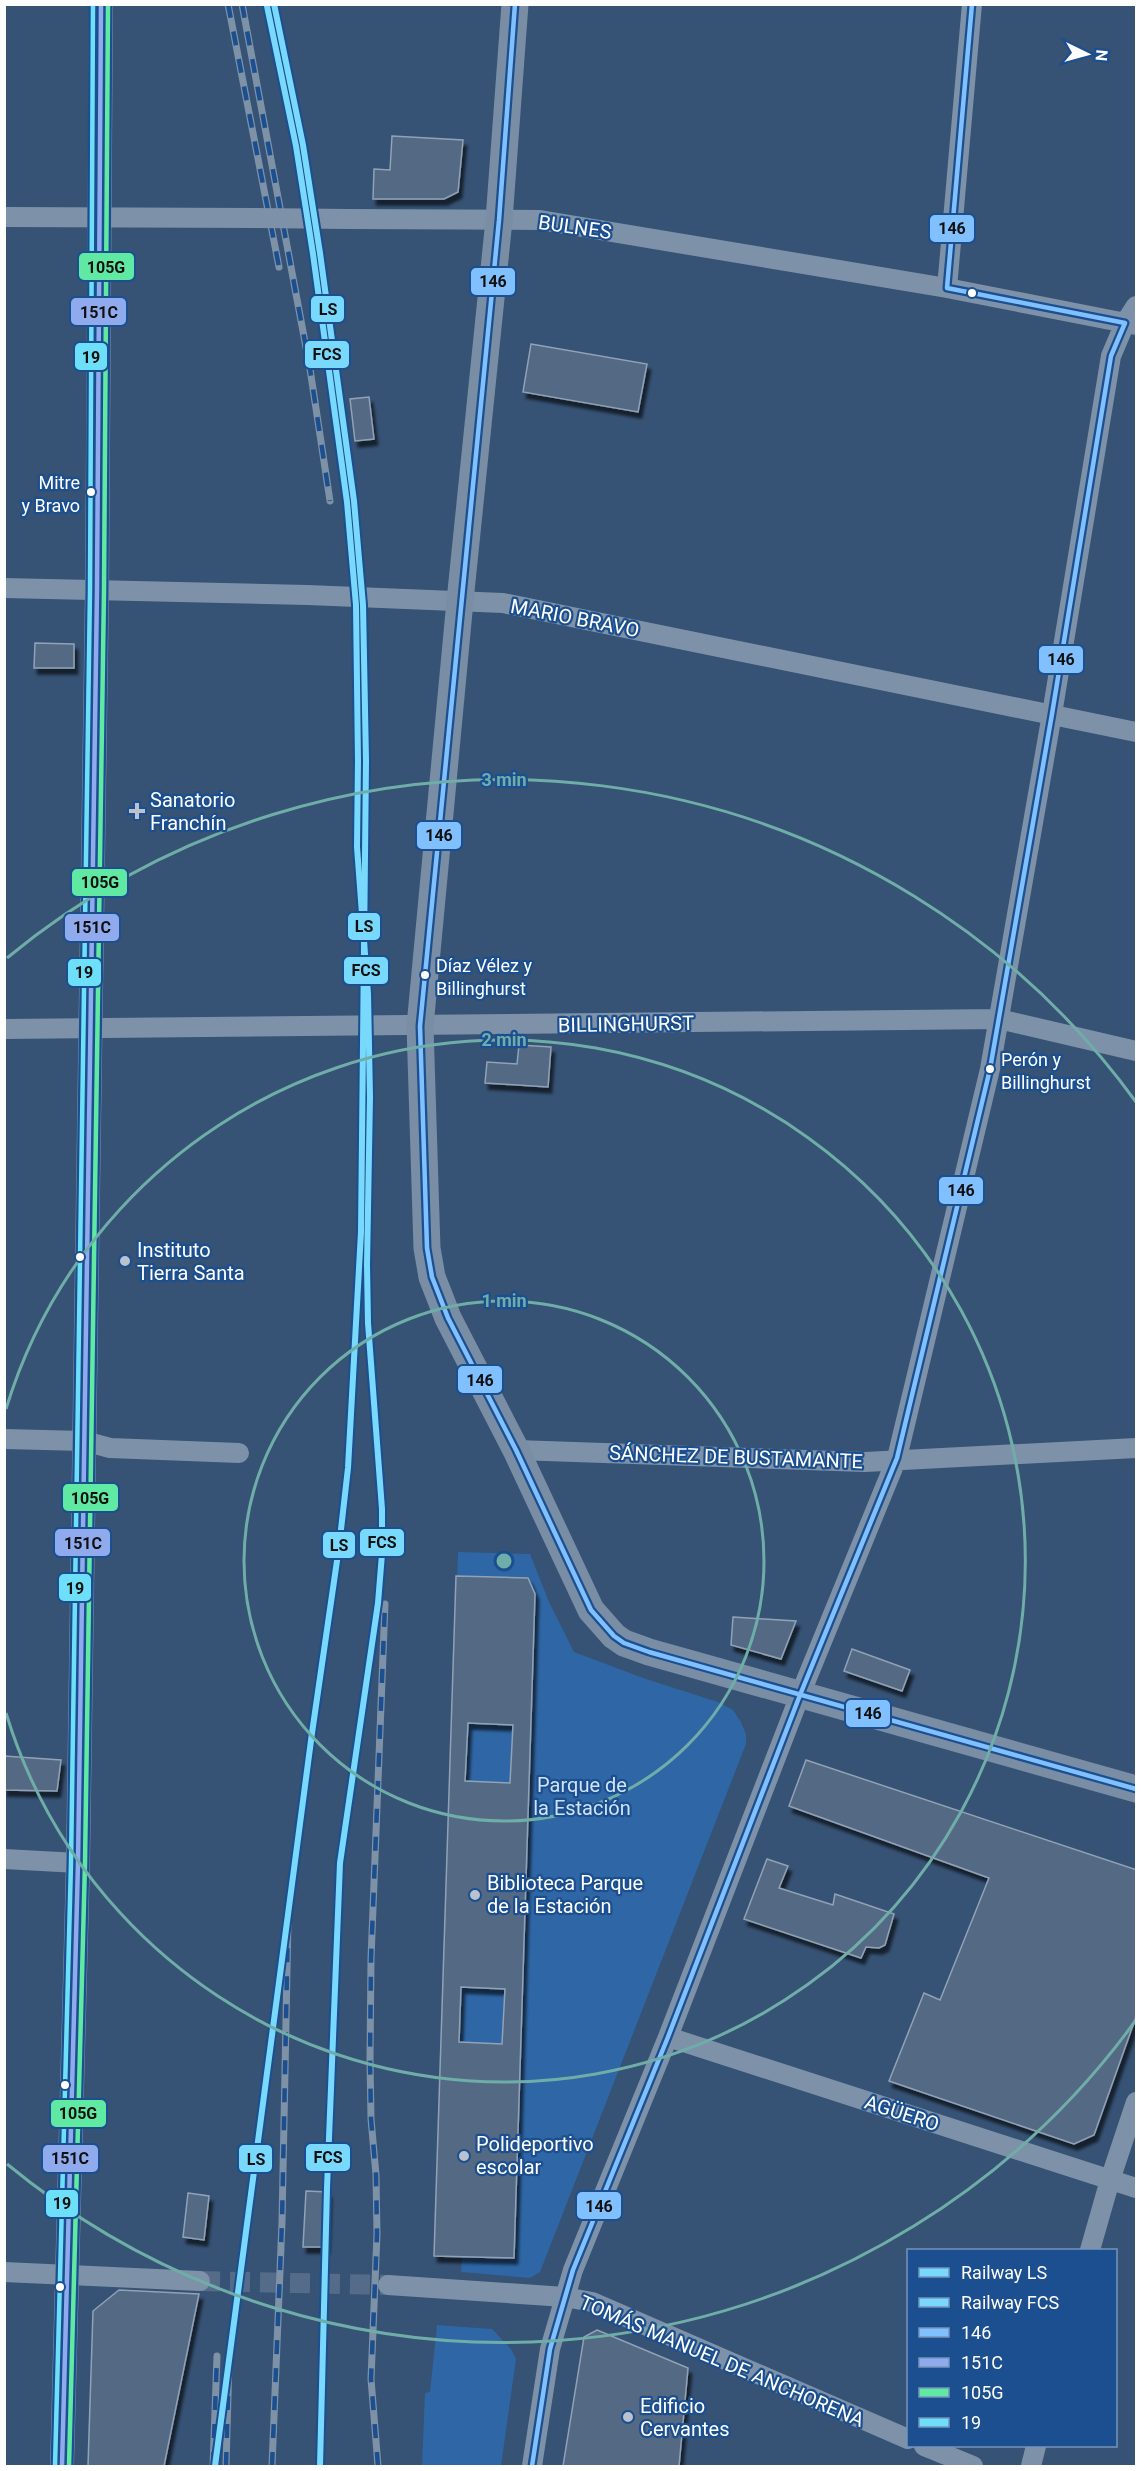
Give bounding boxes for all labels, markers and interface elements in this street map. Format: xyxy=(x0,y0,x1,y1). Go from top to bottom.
north arrow xyxy=(1057,24,1117,84)
text: N xyxy=(1091,49,1111,62)
street label: BULNES xyxy=(537,210,613,244)
line badge: 146 xyxy=(929,214,975,243)
text: 146 xyxy=(938,219,966,238)
line badge: 105G xyxy=(78,252,135,281)
text: 105G xyxy=(87,258,125,277)
line badge: 146 xyxy=(470,267,516,296)
text: 146 xyxy=(479,272,507,291)
unlabelled marker xyxy=(966,287,978,299)
line badge: LS xyxy=(310,295,345,323)
line badge: 151C xyxy=(70,297,127,326)
text: LS xyxy=(319,300,337,319)
text: 151C xyxy=(80,303,118,322)
line badge: FCS xyxy=(304,340,350,369)
line badge: 19 xyxy=(74,342,108,371)
text: FCS xyxy=(312,345,342,364)
text: 19 xyxy=(82,348,100,367)
place label: Mitre y Bravo xyxy=(22,472,80,516)
marker: Mitre y Bravo xyxy=(85,486,97,498)
street label: MARIO BRAVO xyxy=(509,594,641,642)
line badge: 146 xyxy=(1038,645,1084,674)
text: 146 xyxy=(1047,650,1075,669)
text: 3 min xyxy=(481,769,527,790)
place label: Sanatorio Franchín xyxy=(150,788,235,835)
marker: Sanatorio Franchín xyxy=(128,802,146,820)
line badge: 146 xyxy=(416,821,462,850)
text: 146 xyxy=(425,826,453,845)
line badge: 105G xyxy=(71,868,128,897)
text: 105G xyxy=(81,873,119,892)
line badge: LS xyxy=(347,912,381,941)
line badge: 151C xyxy=(64,913,120,942)
text: LS xyxy=(355,917,373,936)
text: 151C xyxy=(73,918,111,937)
place label: Díaz Vélez y Billinghurst xyxy=(436,955,532,999)
line badge: FCS xyxy=(343,956,389,985)
line badge: 19 xyxy=(67,958,102,987)
text: FCS xyxy=(351,961,381,980)
text: 19 xyxy=(75,963,93,982)
marker: Díaz Vélez y Billinghurst xyxy=(419,969,431,981)
street label: BILLINGHURST xyxy=(558,1011,694,1037)
text: 2 min xyxy=(481,1029,527,1050)
place label: Perón y Billinghurst xyxy=(1001,1049,1091,1093)
marker: Perón y Billinghurst xyxy=(984,1063,996,1075)
line badge: 146 xyxy=(938,1176,984,1205)
text: 146 xyxy=(947,1181,975,1200)
place label: Instituto Tierra Santa xyxy=(137,1238,245,1285)
unlabelled marker xyxy=(74,1251,86,1263)
marker: Instituto Tierra Santa xyxy=(118,1254,132,1268)
text: 1 min xyxy=(481,1290,527,1311)
line badge: 146 xyxy=(457,1365,503,1394)
text: 146 xyxy=(466,1371,494,1390)
street label: SÁNCHEZ DE BUSTAMANTE xyxy=(609,1441,863,1473)
line badge: 105G xyxy=(62,1483,119,1512)
text: 105G xyxy=(71,1489,109,1508)
line badge: 151C xyxy=(54,1528,111,1557)
line badge: FCS xyxy=(359,1528,405,1557)
line badge: LS xyxy=(322,1531,356,1559)
text: FCS xyxy=(367,1533,397,1552)
text: 151C xyxy=(64,1534,102,1553)
text: LS xyxy=(330,1536,348,1555)
centre of rings xyxy=(494,1551,514,1571)
line badge: 19 xyxy=(58,1573,92,1602)
text: 19 xyxy=(66,1579,84,1598)
line badge: 146 xyxy=(845,1699,891,1728)
text: 146 xyxy=(854,1704,882,1723)
park label: Parque de la Estación xyxy=(533,1773,631,1820)
place label: Biblioteca Parque de la Estación xyxy=(487,1871,643,1918)
marker: Biblioteca Parque de la Estación xyxy=(468,1888,482,1902)
unlabelled marker xyxy=(59,2079,71,2091)
street label: AGÜERO xyxy=(862,2090,942,2136)
line badge: 105G xyxy=(50,2099,107,2128)
text: 105G xyxy=(59,2104,97,2123)
place label: Polideportivo escolar xyxy=(476,2132,594,2179)
line badge: FCS xyxy=(305,2143,351,2172)
line badge: 151C xyxy=(42,2144,99,2173)
line badge: LS xyxy=(238,2144,273,2173)
text: FCS xyxy=(313,2148,343,2167)
text: 151C xyxy=(51,2149,89,2168)
marker: Polideportivo escolar xyxy=(457,2149,471,2163)
text: LS xyxy=(247,2150,265,2169)
line badge: 19 xyxy=(45,2189,79,2218)
line badge: 146 xyxy=(576,2191,622,2220)
text: 19 xyxy=(53,2194,71,2213)
text: 146 xyxy=(585,2197,613,2216)
legend xyxy=(907,2249,1117,2447)
text: Railway LS xyxy=(961,2262,1047,2283)
unlabelled marker xyxy=(54,2281,66,2293)
street label: TOMÁS MANUEL DE ANCHORENA xyxy=(576,2290,868,2432)
text: Railway FCS xyxy=(961,2292,1059,2313)
text: 146 xyxy=(961,2322,991,2343)
text: 151C xyxy=(961,2352,1003,2373)
text: 105G xyxy=(961,2382,1004,2403)
place label: Edificio Cervantes xyxy=(640,2394,730,2441)
marker: Edificio Cervantes xyxy=(621,2410,635,2424)
text: 19 xyxy=(961,2412,981,2433)

